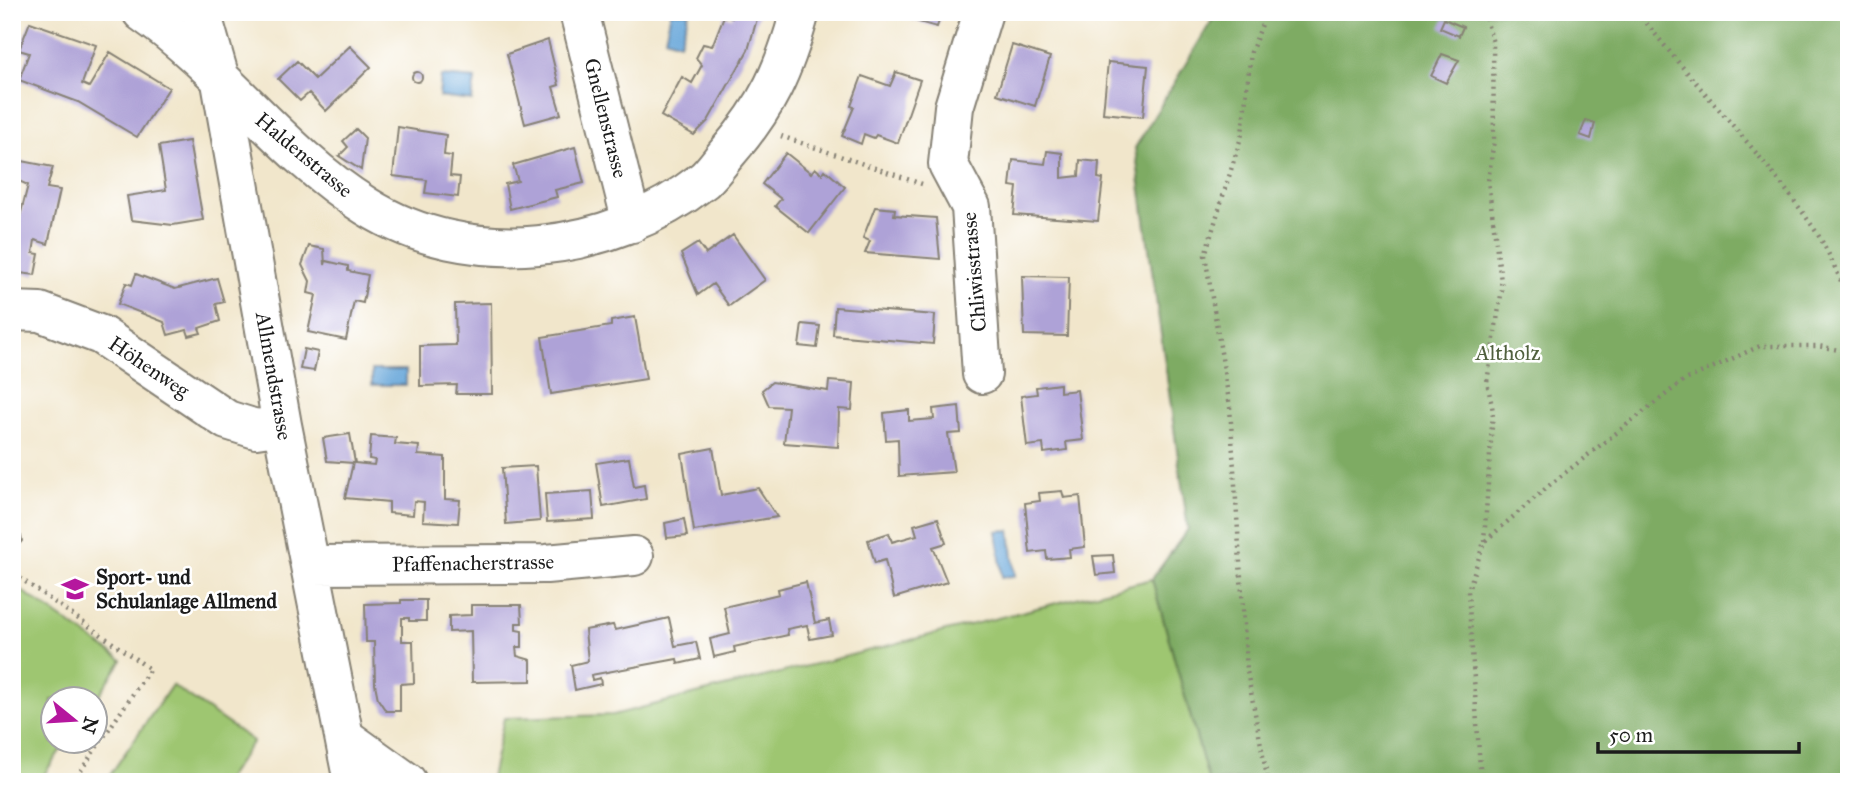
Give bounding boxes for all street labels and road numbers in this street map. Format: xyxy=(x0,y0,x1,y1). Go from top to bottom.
street label: Gnellenstrasse xyxy=(579,55,634,181)
street label: Haldenstrasse xyxy=(250,107,358,203)
street label: Chliwisstrasse xyxy=(956,211,992,333)
street label: Allmendstrasse xyxy=(250,309,298,442)
street label: Höhenweg xyxy=(104,330,195,404)
street label: Pfaffenacherstrasse xyxy=(392,549,555,577)

